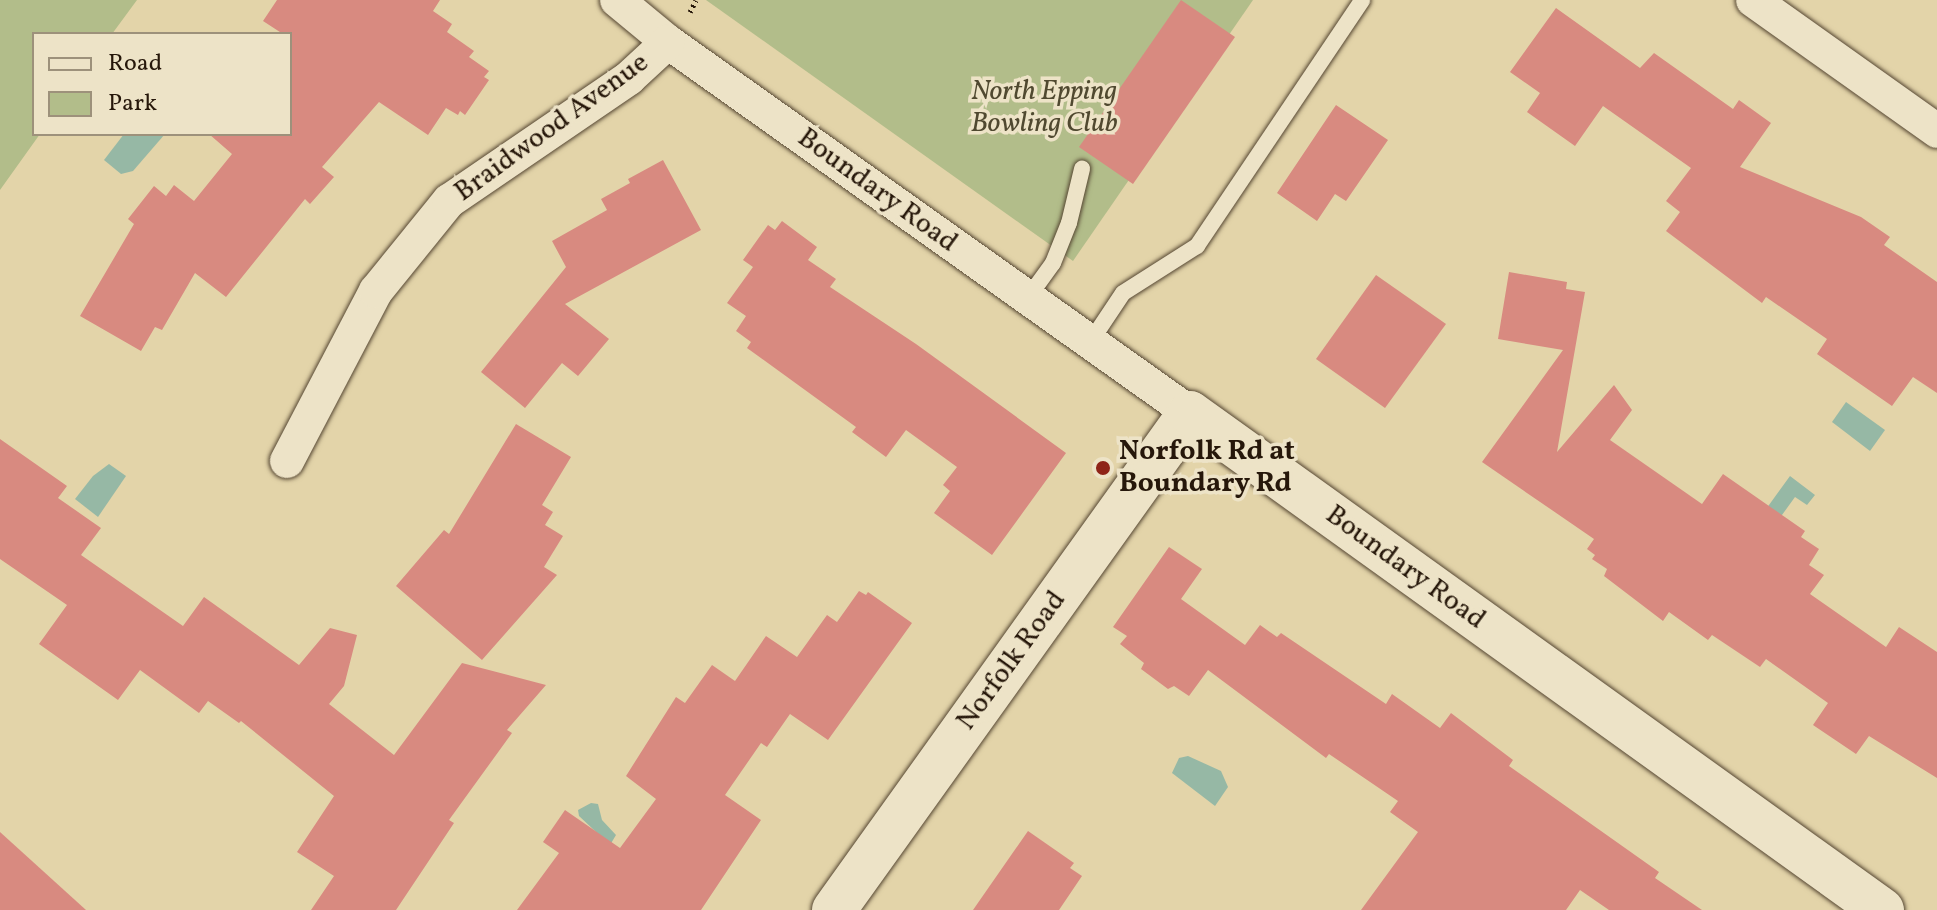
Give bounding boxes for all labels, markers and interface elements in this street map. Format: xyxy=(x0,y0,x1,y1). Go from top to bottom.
legend xyxy=(32,32,292,136)
street label: Braidwood Avenue xyxy=(448,46,656,210)
text: Road xyxy=(108,47,162,81)
park label: North Epping Bowling Club xyxy=(971,75,1117,141)
text: Park xyxy=(108,87,157,121)
street label: Boundary Road xyxy=(790,121,964,261)
place label: Norfolk Rd at Boundary Rd xyxy=(1119,435,1295,501)
marker: Norfolk Rd at Boundary Rd xyxy=(1094,459,1112,477)
street label: Boundary Road xyxy=(1318,498,1492,638)
street label: Norfolk Road xyxy=(950,585,1074,737)

